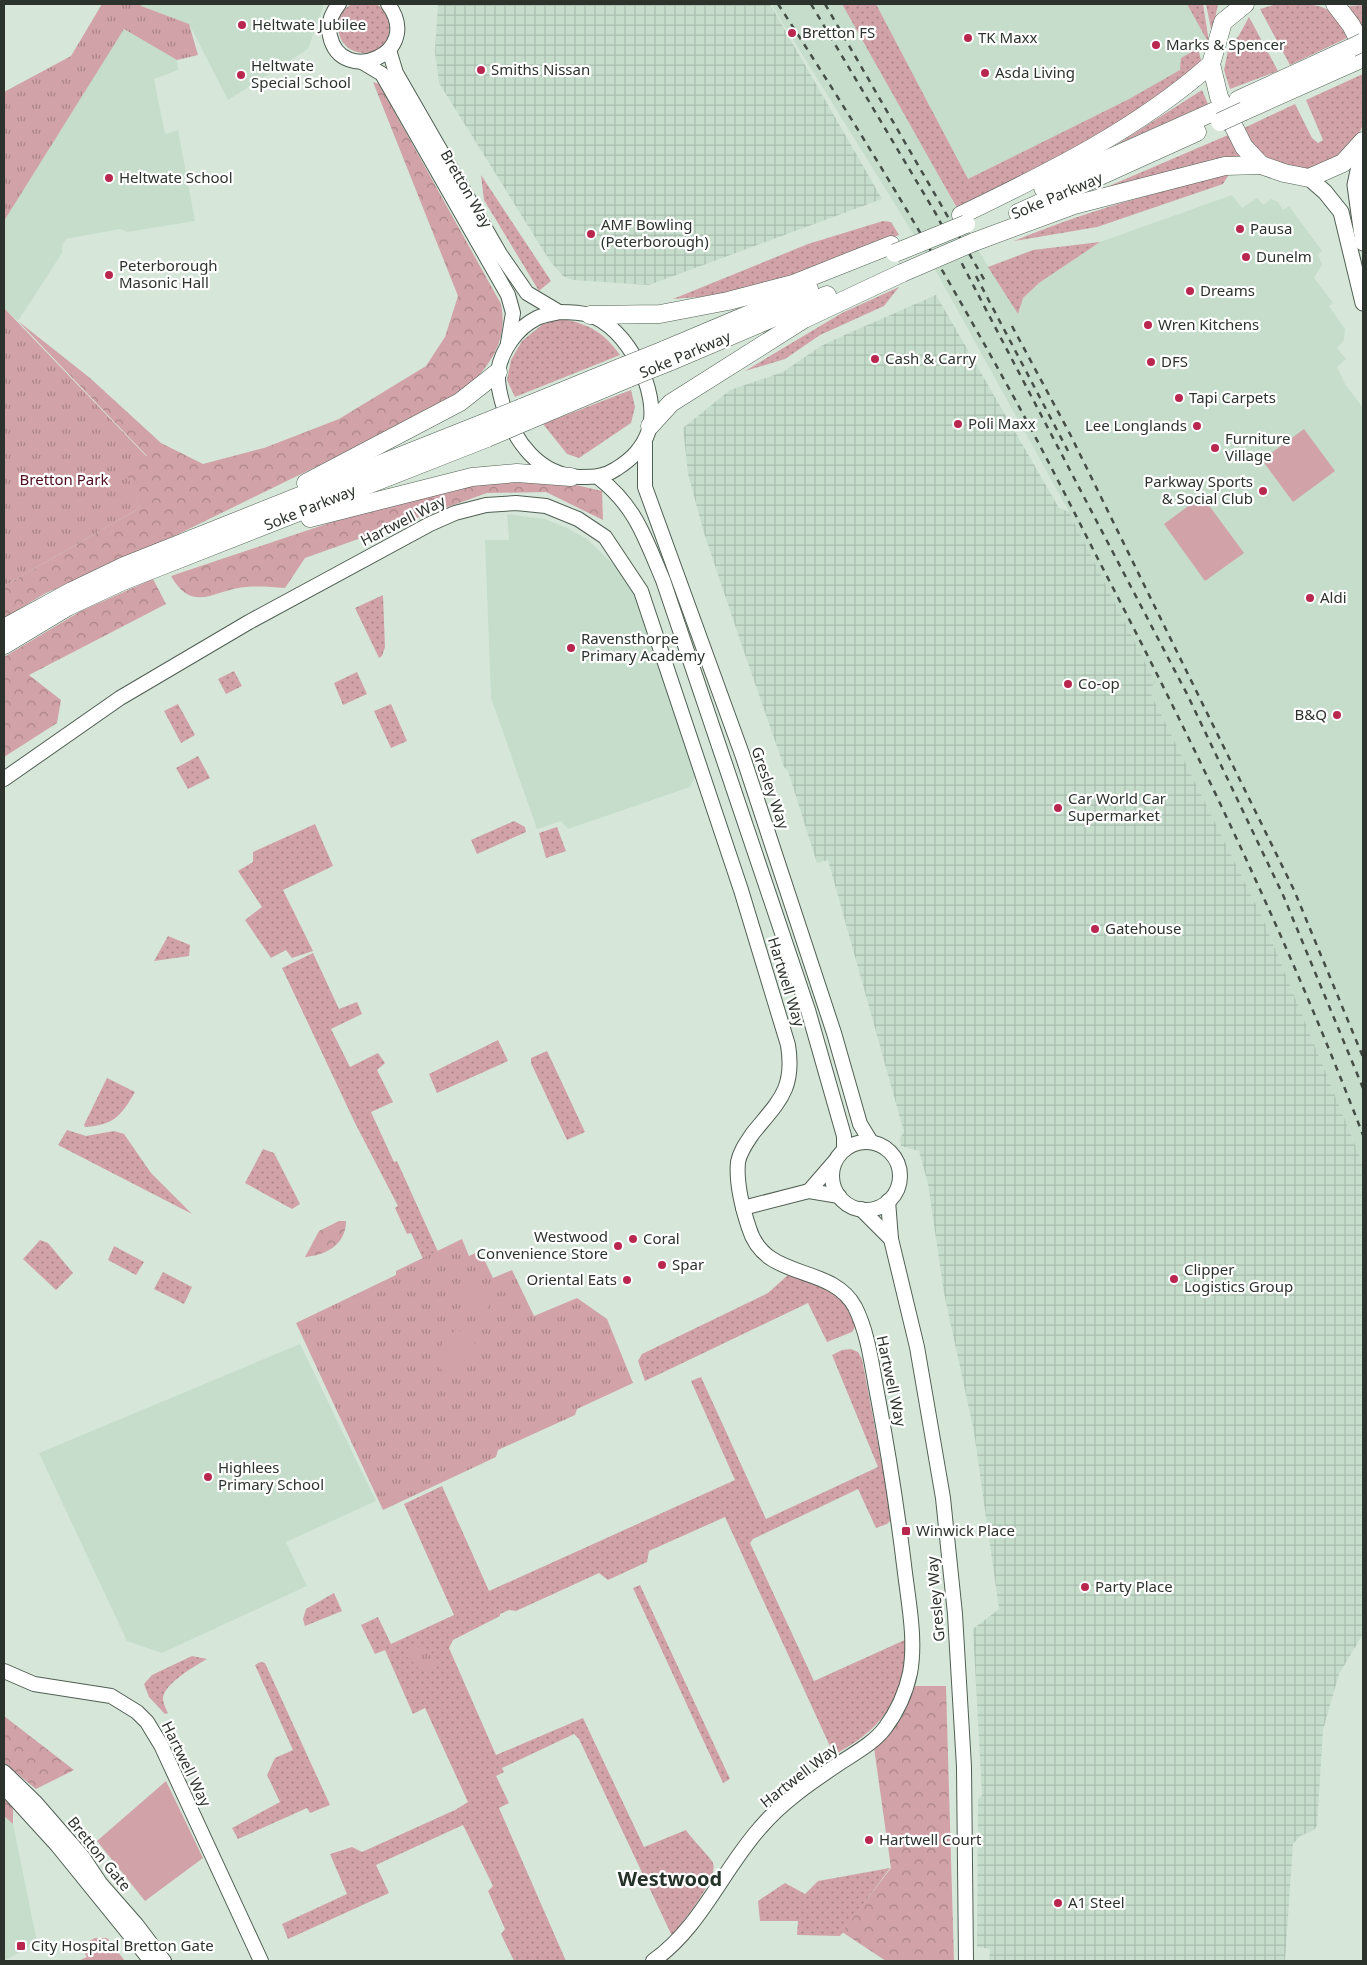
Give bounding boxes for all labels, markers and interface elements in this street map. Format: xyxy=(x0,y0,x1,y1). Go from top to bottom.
place label: Heltwate Jubilee xyxy=(252,14,366,34)
marker: Heltwate Jubilee xyxy=(236,19,248,31)
place label: Bretton FS xyxy=(802,22,875,42)
marker: Bretton FS xyxy=(786,27,798,39)
place label: TK Maxx xyxy=(978,27,1037,47)
marker: TK Maxx xyxy=(962,32,974,44)
place label: Marks & Spencer xyxy=(1166,34,1285,54)
marker: Marks & Spencer xyxy=(1150,39,1162,51)
place label: Heltwate Special School xyxy=(251,55,351,92)
place label: Smiths Nissan xyxy=(491,59,590,79)
place label: Asda Living xyxy=(995,62,1075,82)
marker: Smiths Nissan xyxy=(475,64,487,76)
marker: Asda Living xyxy=(979,67,991,79)
marker: Heltwate Special School xyxy=(235,69,247,81)
street label: Bretton Way xyxy=(436,146,497,231)
place label: Heltwate School xyxy=(119,167,233,187)
street label: Soke Parkway xyxy=(1008,167,1106,223)
marker: Heltwate School xyxy=(103,172,115,184)
place label: AMF Bowling (Peterborough) xyxy=(601,214,709,251)
place label: Pausa xyxy=(1250,218,1292,238)
marker: Pausa xyxy=(1234,223,1246,235)
marker: AMF Bowling (Peterborough) xyxy=(585,228,597,240)
place label: Dunelm xyxy=(1256,246,1312,266)
marker: Dunelm xyxy=(1240,251,1252,263)
place label: Peterborough Masonic Hall xyxy=(119,255,218,292)
marker: Peterborough Masonic Hall xyxy=(103,269,115,281)
place label: Dreams xyxy=(1200,280,1255,300)
marker: Dreams xyxy=(1184,285,1196,297)
place label: Wren Kitchens xyxy=(1158,314,1259,334)
marker: Wren Kitchens xyxy=(1142,319,1154,331)
street label: Soke Parkway xyxy=(636,326,734,382)
place label: Cash & Carry xyxy=(885,348,976,368)
place label: DFS xyxy=(1161,351,1188,371)
marker: Cash & Carry xyxy=(869,353,881,365)
marker: DFS xyxy=(1145,356,1157,368)
place label: Tapi Carpets xyxy=(1189,387,1276,407)
marker: Tapi Carpets xyxy=(1173,392,1185,404)
place label: Poli Maxx xyxy=(968,413,1036,433)
place label: Lee Longlands xyxy=(1085,415,1187,435)
marker: Poli Maxx xyxy=(952,418,964,430)
marker: Lee Longlands xyxy=(1191,420,1203,432)
place label: Furniture Village xyxy=(1225,428,1290,465)
marker: Furniture Village xyxy=(1209,442,1221,454)
park label: Bretton Park xyxy=(20,469,108,489)
place label: Parkway Sports & Social Club xyxy=(1144,471,1253,508)
street label: Soke Parkway xyxy=(261,479,359,535)
marker: Parkway Sports & Social Club xyxy=(1257,485,1269,497)
street label: Hartwell Way xyxy=(357,490,449,550)
place label: Aldi xyxy=(1320,587,1347,607)
marker: Aldi xyxy=(1304,592,1316,604)
place label: Ravensthorpe Primary Academy xyxy=(581,628,705,665)
marker: Ravensthorpe Primary Academy xyxy=(565,642,577,654)
place label: Co-op xyxy=(1078,673,1120,693)
marker: Co-op xyxy=(1062,678,1074,690)
place label: B&Q xyxy=(1295,704,1327,724)
marker: B&Q xyxy=(1331,709,1343,721)
street label: Gresley Way xyxy=(748,744,794,832)
place label: Car World Car Supermarket xyxy=(1068,788,1166,825)
marker: Car World Car Supermarket xyxy=(1052,802,1064,814)
place label: Gatehouse xyxy=(1105,918,1181,938)
marker: Gatehouse xyxy=(1089,923,1101,935)
street label: Hartwell Way xyxy=(764,934,810,1029)
place label: Westwood Convenience Store xyxy=(477,1226,608,1263)
place label: Coral xyxy=(643,1228,680,1248)
marker: Coral xyxy=(627,1233,639,1245)
marker: Westwood Convenience Store xyxy=(612,1240,624,1252)
place label: Spar xyxy=(672,1254,704,1274)
marker: Spar xyxy=(656,1259,668,1271)
place label: Clipper Logistics Group xyxy=(1184,1259,1293,1296)
place label: Oriental Eats xyxy=(527,1269,617,1289)
marker: Clipper Logistics Group xyxy=(1168,1273,1180,1285)
marker: Oriental Eats xyxy=(621,1274,633,1286)
street label: Hartwell Way xyxy=(873,1333,911,1429)
place label: Highlees Primary School xyxy=(218,1457,324,1494)
marker: Highlees Primary School xyxy=(202,1471,214,1483)
place label: Winwick Place xyxy=(916,1520,1015,1540)
marker: Winwick Place xyxy=(900,1525,912,1537)
street label: Gresley Way xyxy=(921,1555,949,1643)
place label: Party Place xyxy=(1095,1576,1173,1596)
marker: Party Place xyxy=(1079,1581,1091,1593)
street label: Hartwell Way xyxy=(158,1717,216,1810)
street label: Hartwell Way xyxy=(756,1739,841,1812)
street label: Bretton Gate xyxy=(64,1812,136,1895)
place label: Hartwell Court xyxy=(879,1829,982,1849)
marker: Hartwell Court xyxy=(863,1834,875,1846)
district label: Westwood xyxy=(618,1865,722,1892)
place label: A1 Steel xyxy=(1068,1892,1125,1912)
marker: A1 Steel xyxy=(1052,1897,1064,1909)
place label: City Hospital Bretton Gate xyxy=(31,1935,214,1955)
marker: City Hospital Bretton Gate xyxy=(15,1940,27,1952)

